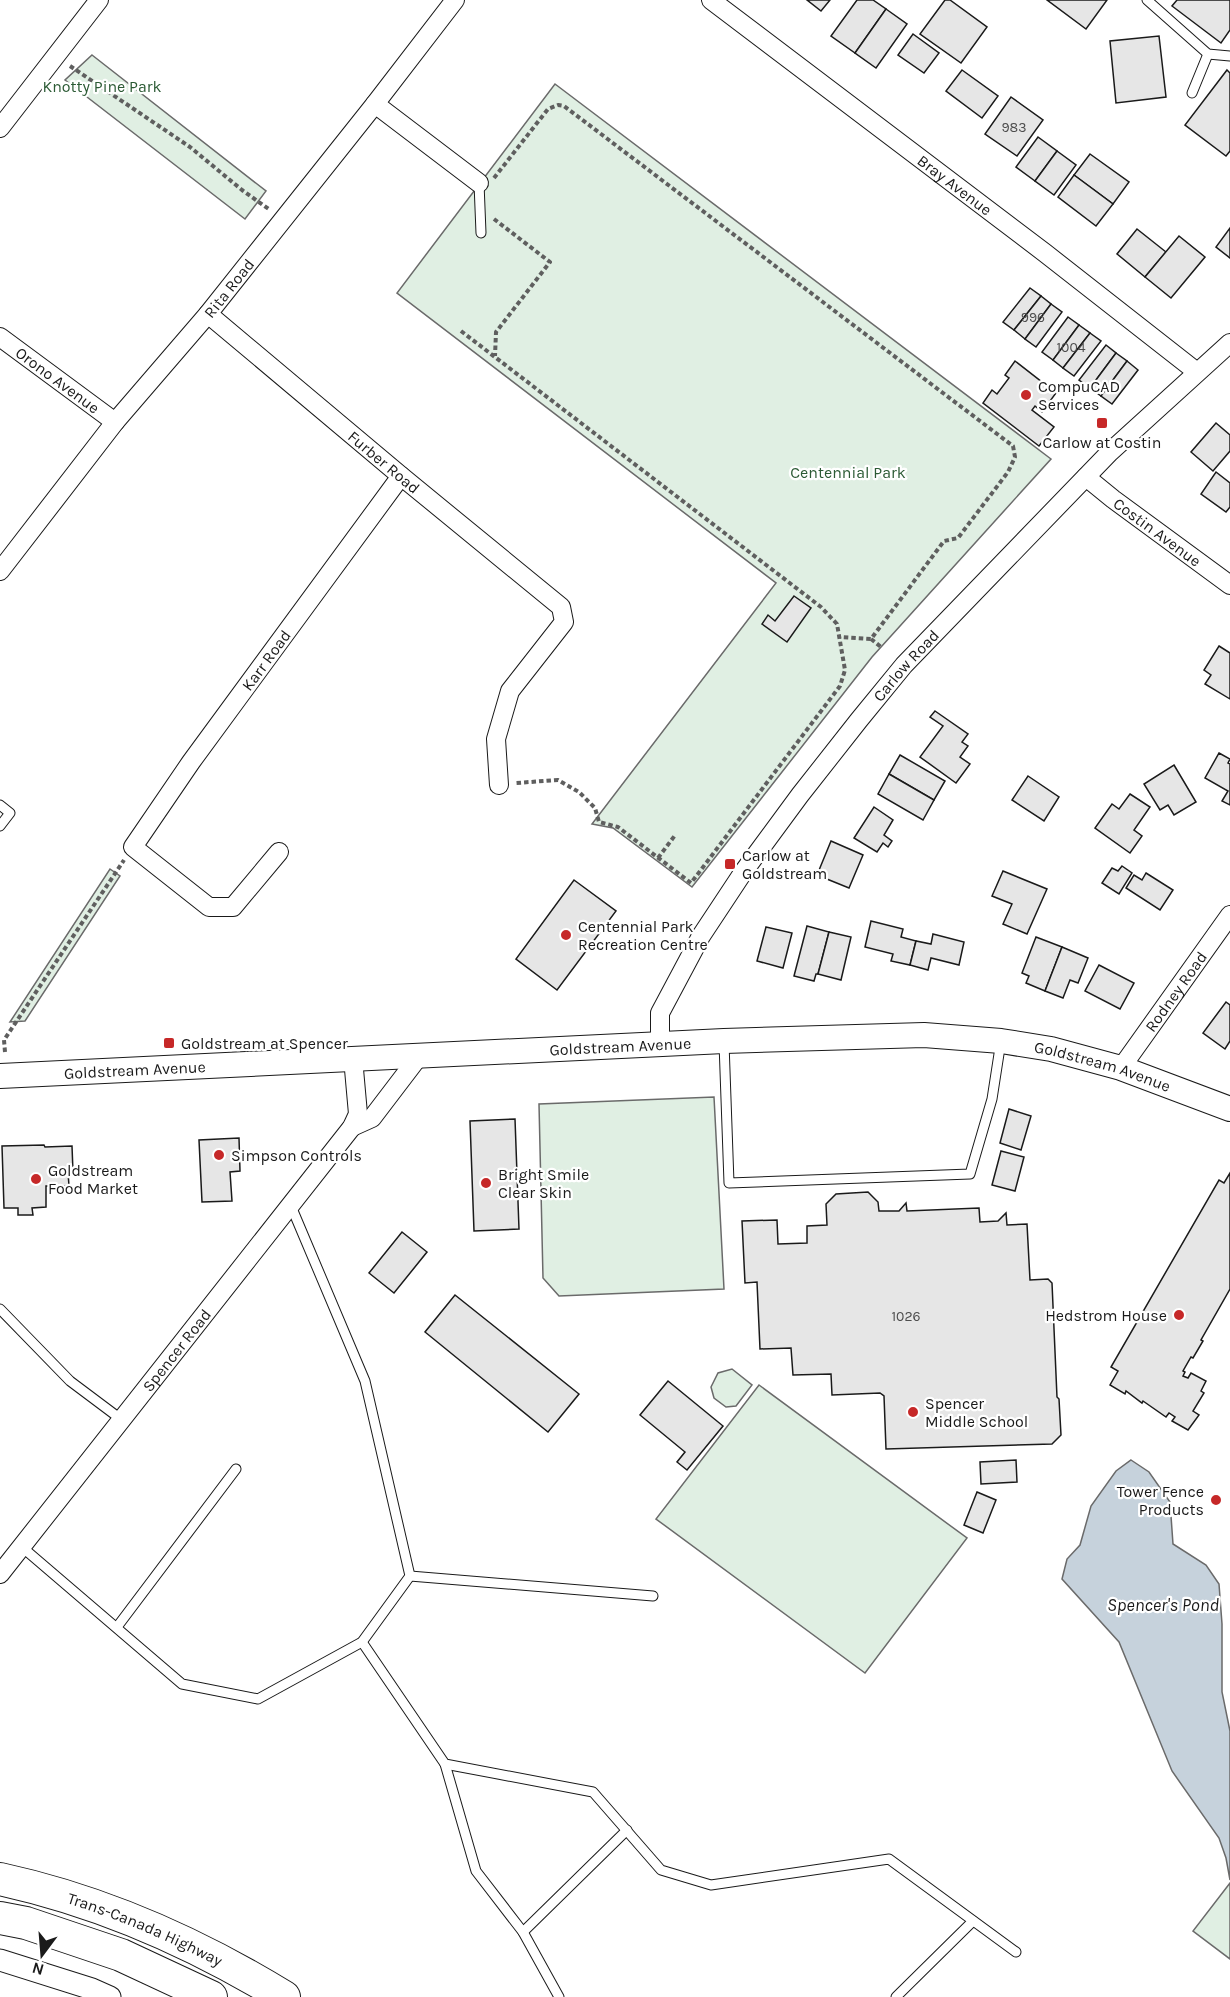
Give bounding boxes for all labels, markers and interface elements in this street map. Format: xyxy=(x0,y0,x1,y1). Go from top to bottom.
park label: Knotty Pine Park xyxy=(42,77,162,96)
house number: 983 xyxy=(1002,119,1027,136)
street label: Bray Avenue xyxy=(914,151,996,219)
street label: Rita Road xyxy=(200,255,258,322)
house number: 996 xyxy=(1021,309,1045,326)
house number: 1004 xyxy=(1056,339,1086,356)
street label: Orono Avenue xyxy=(12,343,103,417)
place label: CompuCAD Services xyxy=(1038,377,1120,414)
marker: CompuCAD Services xyxy=(1019,388,1033,402)
marker: Carlow at Costin xyxy=(1095,416,1109,430)
street label: Furber Road xyxy=(344,427,424,498)
place label: Carlow at Costin xyxy=(1042,433,1162,452)
park label: Centennial Park xyxy=(790,463,906,482)
street label: Costin Avenue xyxy=(1110,494,1205,571)
street label: Karr Road xyxy=(238,626,295,694)
street label: Carlow Road xyxy=(869,626,943,705)
place label: Carlow at Goldstream xyxy=(742,846,827,883)
marker: Carlow at Goldstream xyxy=(723,857,737,871)
place label: Centennial Park Recreation Centre xyxy=(578,917,708,954)
marker: Centennial Park Recreation Centre xyxy=(559,928,573,942)
street label: Rodney Road xyxy=(1141,948,1211,1036)
place label: Goldstream at Spencer xyxy=(181,1034,348,1053)
street label: Goldstream Avenue xyxy=(549,1034,692,1059)
marker: Goldstream at Spencer xyxy=(162,1036,176,1050)
street label: Goldstream Avenue xyxy=(1033,1037,1173,1096)
street label: Goldstream Avenue xyxy=(64,1057,206,1083)
place label: Simpson Controls xyxy=(231,1146,362,1165)
marker: Simpson Controls xyxy=(212,1148,226,1162)
place label: Goldstream Food Market xyxy=(48,1161,138,1198)
place label: Bright Smile Clear Skin xyxy=(498,1165,589,1202)
marker: Goldstream Food Market xyxy=(29,1172,43,1186)
marker: Bright Smile Clear Skin xyxy=(479,1176,493,1190)
street label: Spencer Road xyxy=(138,1305,215,1396)
place label: Hedstrom House xyxy=(1045,1306,1167,1325)
house number: 1026 xyxy=(891,1308,921,1325)
marker: Hedstrom House xyxy=(1172,1308,1186,1322)
place label: Spencer Middle School xyxy=(925,1394,1028,1431)
marker: Spencer Middle School xyxy=(906,1405,920,1419)
place label: Tower Fence Products xyxy=(1117,1482,1204,1519)
marker: Tower Fence Products xyxy=(1209,1493,1223,1507)
water label: Spencer's Pond xyxy=(1107,1594,1219,1616)
street label: Trans-Canada Highway xyxy=(65,1889,226,1971)
north arrow xyxy=(12,1925,72,1985)
text: N xyxy=(30,1958,46,1980)

